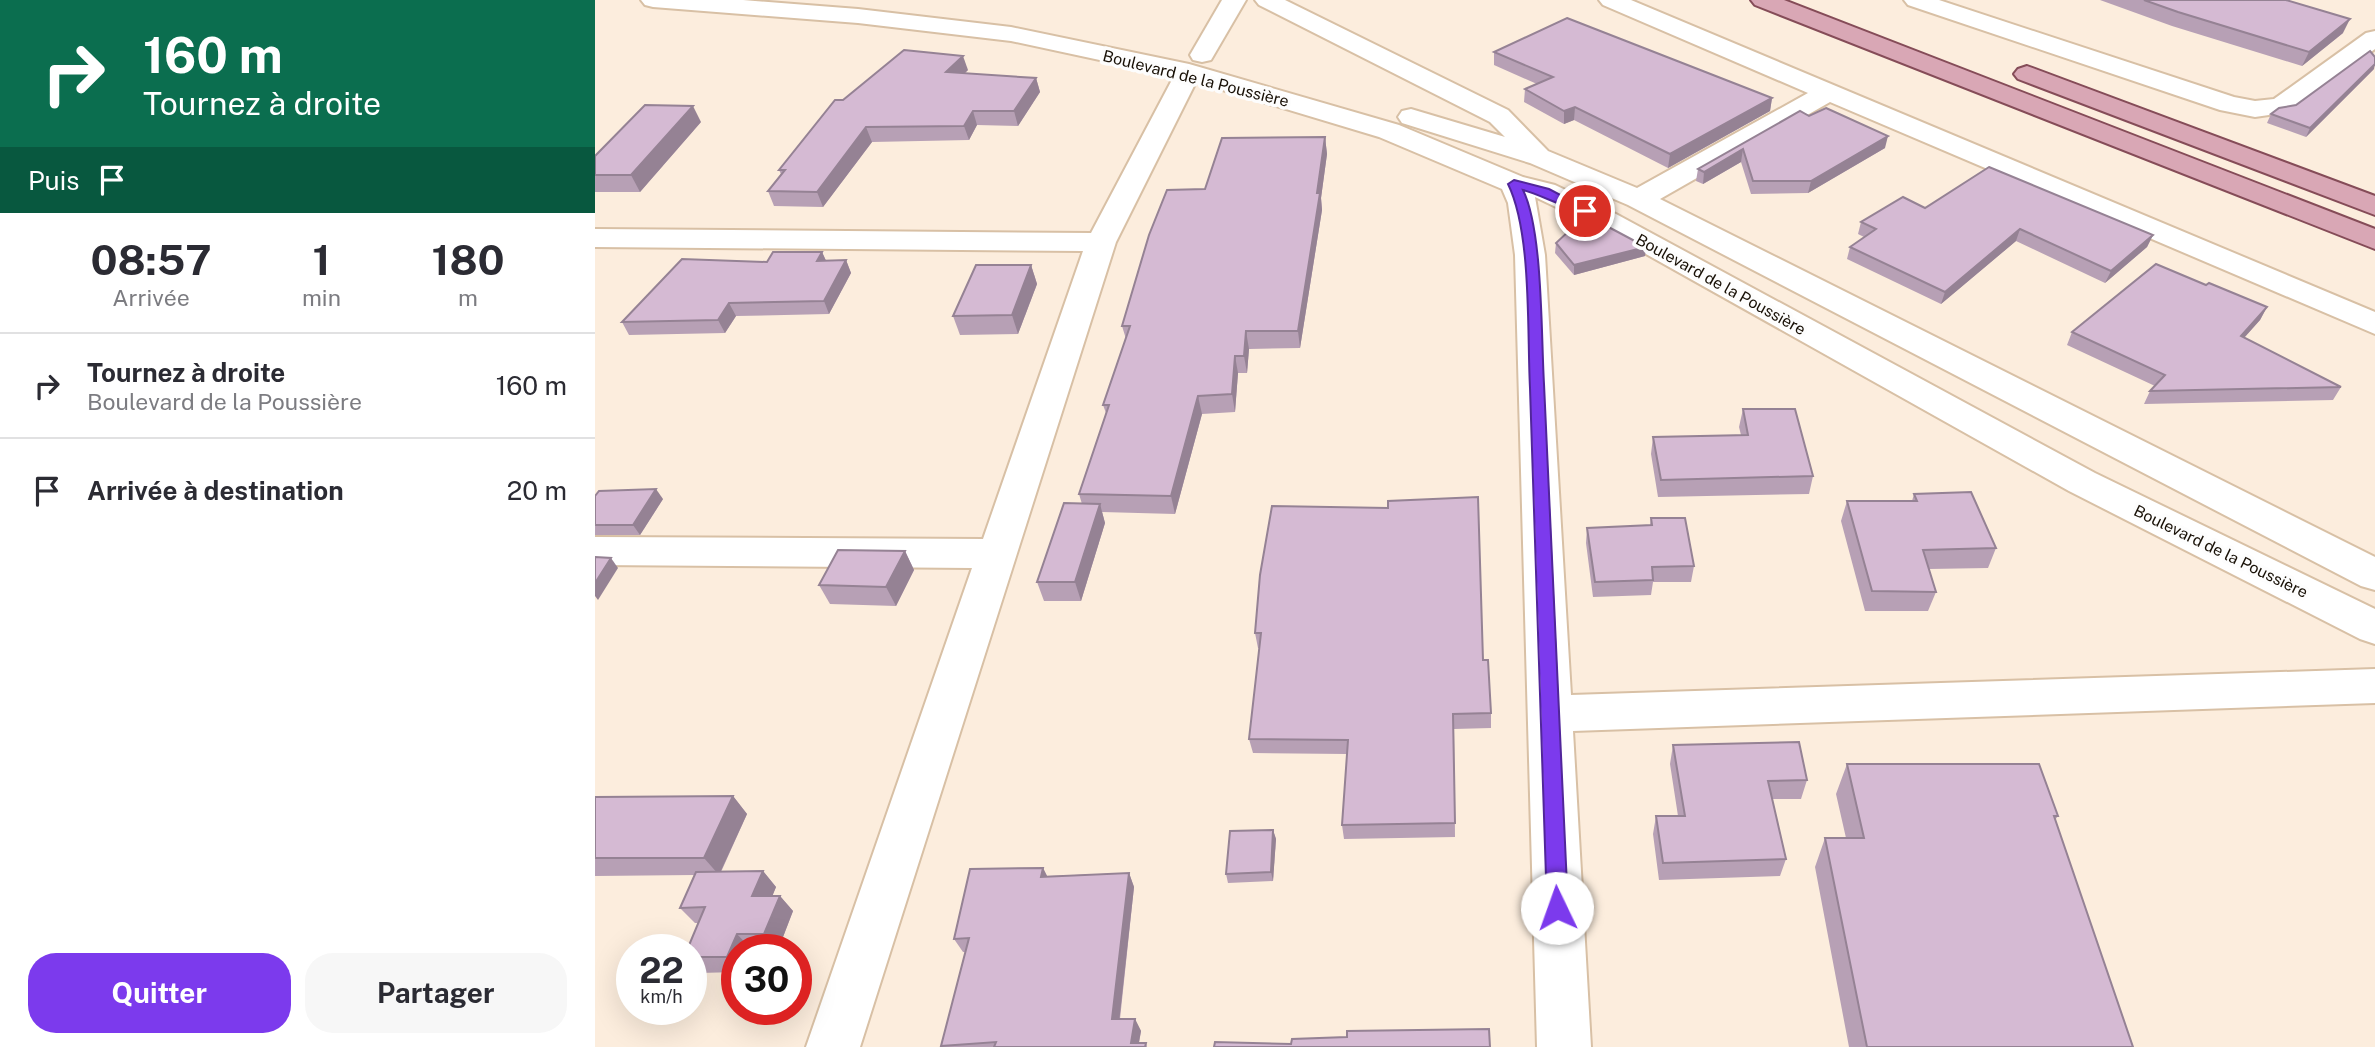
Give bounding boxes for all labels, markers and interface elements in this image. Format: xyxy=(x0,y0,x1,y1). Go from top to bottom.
text: 160 m xyxy=(143,26,283,84)
icon: right xyxy=(28,28,119,119)
street label: Boulevard de la Poussière xyxy=(1101,46,1291,111)
text: Tournez à droite xyxy=(143,85,381,122)
icon: arrive xyxy=(93,161,131,199)
text: Puis xyxy=(28,165,79,196)
pin xyxy=(1555,181,1615,241)
icon: arrive xyxy=(1566,192,1604,230)
street label: Boulevard de la Poussière xyxy=(1633,230,1809,339)
text: 08:57 xyxy=(90,235,212,284)
text: 1 xyxy=(312,235,330,284)
text: 180 xyxy=(431,235,505,284)
text: Arrivée xyxy=(112,284,190,311)
text: min xyxy=(302,284,341,311)
text: m xyxy=(458,284,478,311)
text: Tournez à droite xyxy=(87,357,285,388)
icon: right xyxy=(28,367,66,405)
text: 160 m xyxy=(496,370,567,401)
text: Boulevard de la Poussière xyxy=(87,388,362,415)
icon: arrive xyxy=(28,472,66,510)
text: Arrivée à destination xyxy=(87,475,344,506)
text: 20 m xyxy=(507,475,567,506)
street label: Boulevard de la Poussière xyxy=(2131,501,2311,602)
position arrow xyxy=(1520,871,1594,945)
speed limit sign: 30 xyxy=(721,934,812,1025)
text: 22 xyxy=(639,950,684,991)
button: Quitter xyxy=(28,953,291,1033)
button: Partager xyxy=(305,953,567,1033)
text: km/h xyxy=(640,986,683,1007)

